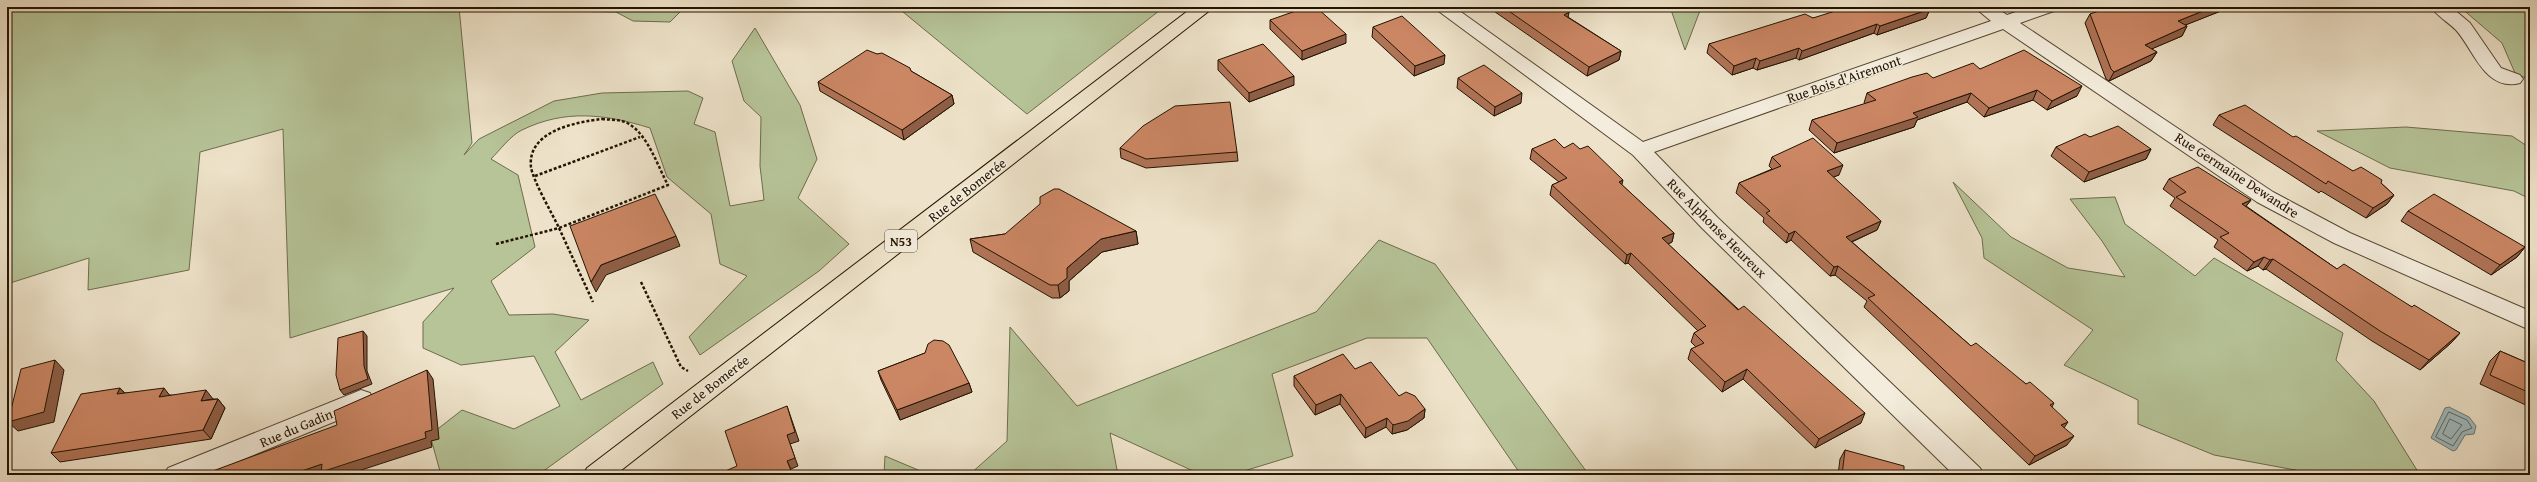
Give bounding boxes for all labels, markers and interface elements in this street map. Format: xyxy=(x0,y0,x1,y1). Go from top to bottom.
street label: Rue Bois d'Airemont xyxy=(1784,50,1904,108)
street label: Rue Germaine Dewandre xyxy=(2171,127,2303,223)
street label: Rue de Bomerée xyxy=(924,153,1011,227)
street label: Rue Alphonse Heureux xyxy=(1663,174,1772,283)
road number: N53 xyxy=(885,230,917,252)
street label: Rue de Bomerée xyxy=(667,350,754,424)
street label: Rue du Gadin xyxy=(256,404,336,452)

